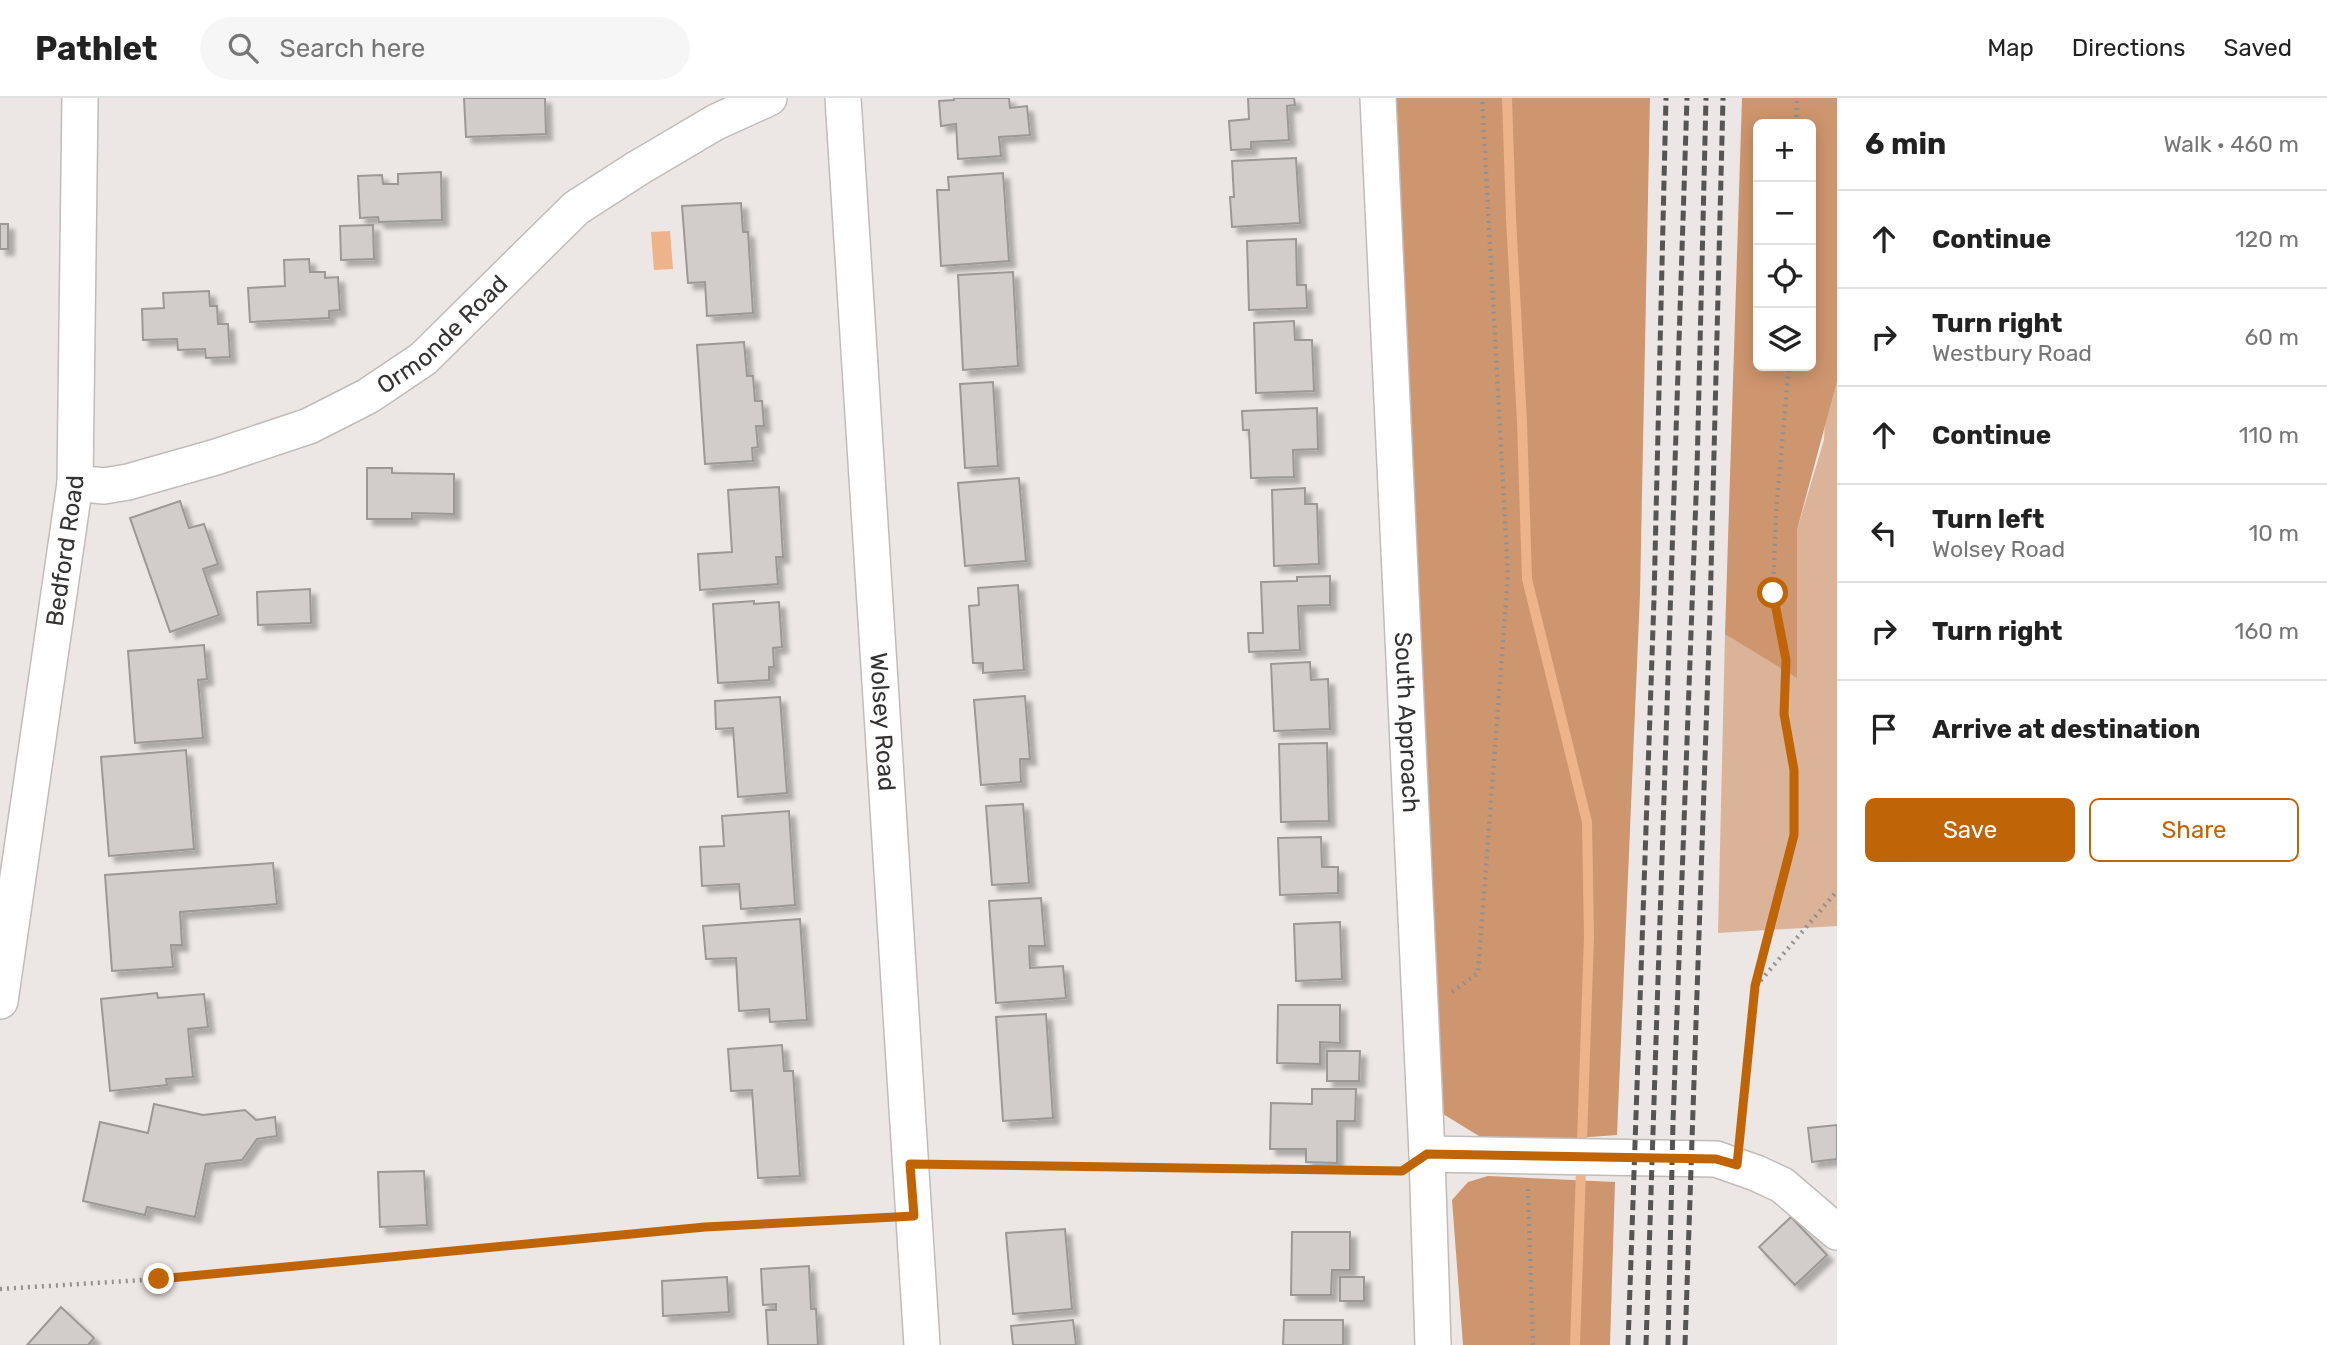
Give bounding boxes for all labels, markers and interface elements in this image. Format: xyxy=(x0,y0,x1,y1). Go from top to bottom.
search box xyxy=(200,17,690,80)
text: Pathlet xyxy=(35,29,158,68)
icon: search xyxy=(224,29,262,67)
text: Search here xyxy=(280,33,425,64)
text: Map xyxy=(1987,34,2034,62)
text: Directions xyxy=(2072,34,2185,62)
text: Saved xyxy=(2223,34,2292,62)
map controls xyxy=(1753,119,1816,371)
button: + xyxy=(1753,119,1816,182)
text: 6 min xyxy=(1865,126,1946,162)
text: Walk · 460 m xyxy=(2163,130,2299,158)
button: − xyxy=(1753,182,1816,245)
icon: ahead xyxy=(1865,220,1903,258)
text: Continue xyxy=(1932,224,2051,255)
text: 120 m xyxy=(2235,225,2299,253)
button: locate xyxy=(1753,245,1816,308)
street label: Ormonde Road xyxy=(372,269,513,400)
button: layers xyxy=(1753,308,1816,371)
text: Turn right xyxy=(1932,308,2062,339)
icon: right xyxy=(1865,318,1903,356)
text: 60 m xyxy=(2244,323,2299,351)
text: Westbury Road xyxy=(1932,339,2092,367)
icon: ahead xyxy=(1865,416,1903,454)
text: Continue xyxy=(1932,420,2051,451)
text: 110 m xyxy=(2239,421,2299,449)
street label: Bedford Road xyxy=(40,475,89,628)
text: Turn left xyxy=(1932,504,2044,535)
icon: left xyxy=(1865,514,1903,552)
text: 10 m xyxy=(2248,519,2299,547)
text: Wolsey Road xyxy=(1932,535,2065,563)
route start xyxy=(1757,577,1788,608)
icon: right xyxy=(1865,612,1903,650)
text: Turn right xyxy=(1932,616,2062,647)
text: 160 m xyxy=(2235,617,2299,645)
street label: South Approach xyxy=(1389,631,1425,813)
street label: Wolsey Road xyxy=(864,652,901,792)
icon: arrive xyxy=(1865,710,1903,748)
text: Arrive at destination xyxy=(1932,714,2200,745)
button: Save xyxy=(1865,798,2075,862)
button: Share xyxy=(2089,798,2299,862)
route end xyxy=(143,1263,174,1294)

